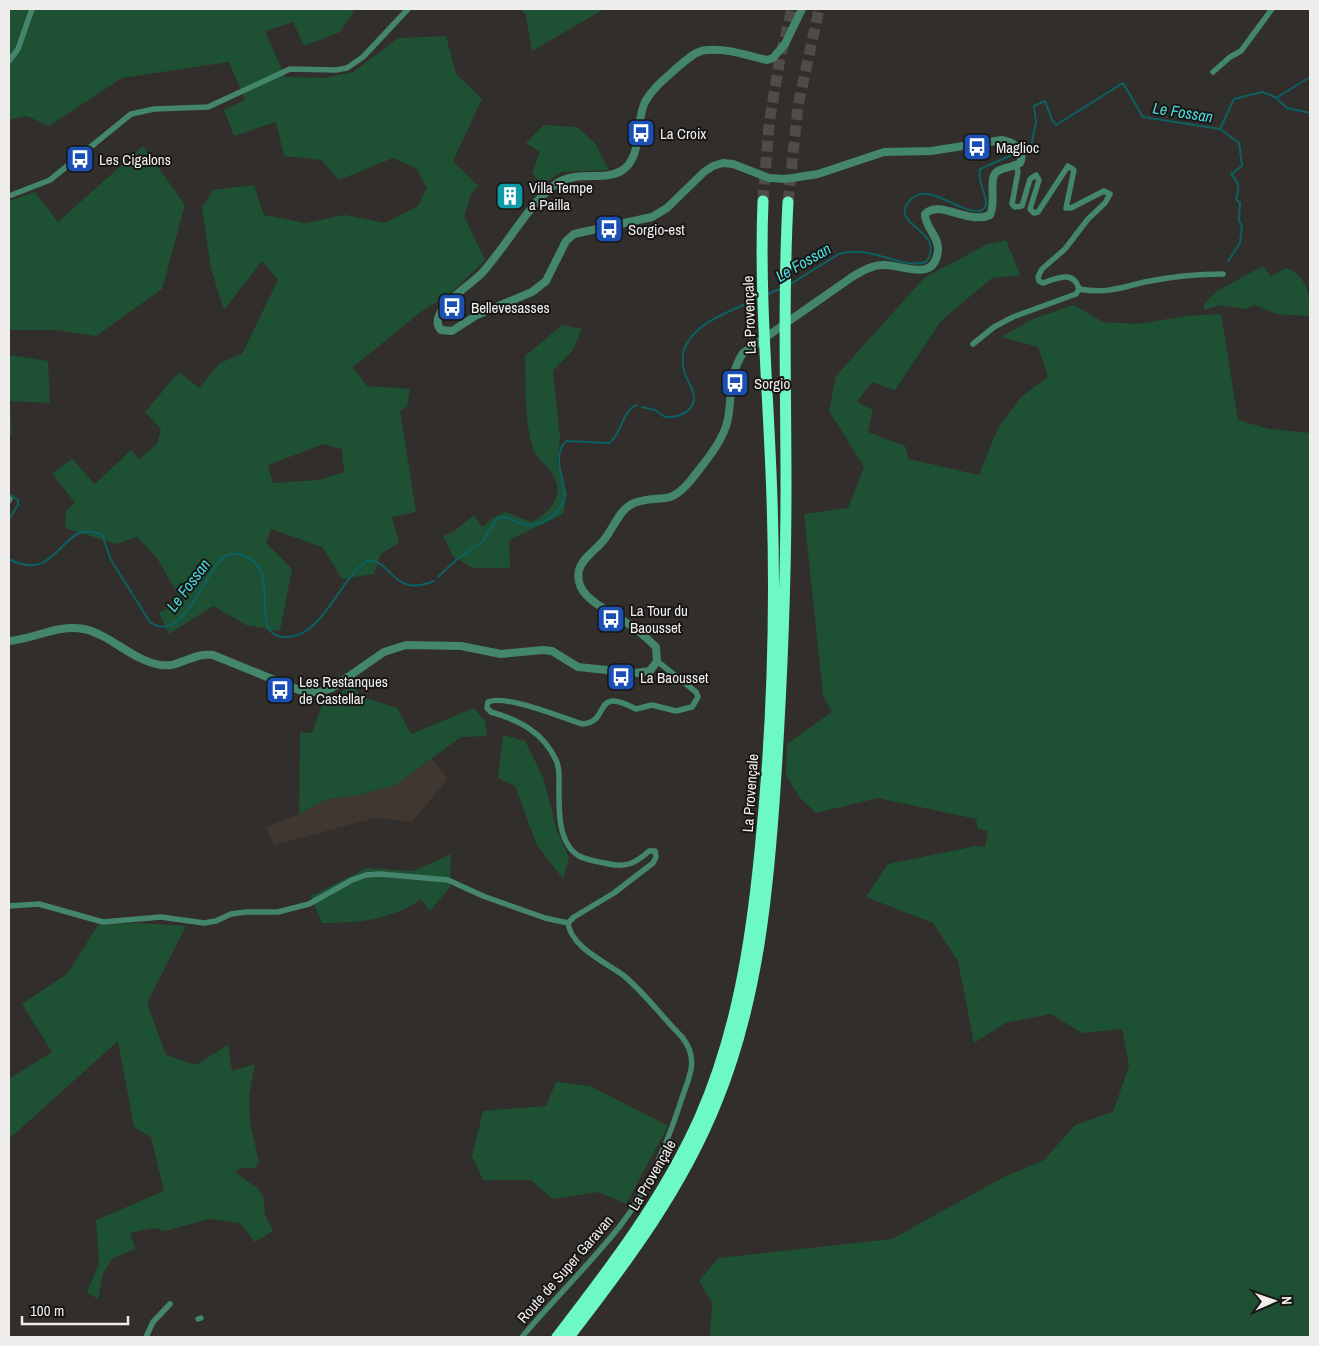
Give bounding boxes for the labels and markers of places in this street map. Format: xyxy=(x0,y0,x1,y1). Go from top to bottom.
bus stop icon: La Croix xyxy=(626,118,656,148)
place label: La Croix xyxy=(660,123,707,144)
bus stop icon: Maglioc xyxy=(962,132,992,162)
place label: Maglioc xyxy=(996,137,1039,158)
bus stop icon: Les Cigalons xyxy=(65,144,95,174)
place label: Les Cigalons xyxy=(99,149,171,170)
place label: Villa Tempe a Pailla xyxy=(529,177,593,215)
building icon: Villa Tempe a Pailla xyxy=(495,181,525,211)
bus stop icon: Sorgio-est xyxy=(594,214,624,244)
place label: Sorgio-est xyxy=(628,219,685,240)
bus stop icon: Bellevesasses xyxy=(437,292,467,322)
place label: Bellevesasses xyxy=(471,297,550,318)
bus stop icon: Sorgio xyxy=(720,368,750,398)
place label: Sorgio xyxy=(754,373,790,394)
place label: La Tour du Baousset xyxy=(630,600,688,638)
bus stop icon: La Tour du Baousset xyxy=(596,604,626,634)
bus stop icon: La Baousset xyxy=(606,662,636,692)
place label: La Baousset xyxy=(640,667,709,688)
place label: Les Restanques de Castellar xyxy=(299,671,388,709)
bus stop icon: Les Restanques de Castellar xyxy=(265,675,295,705)

